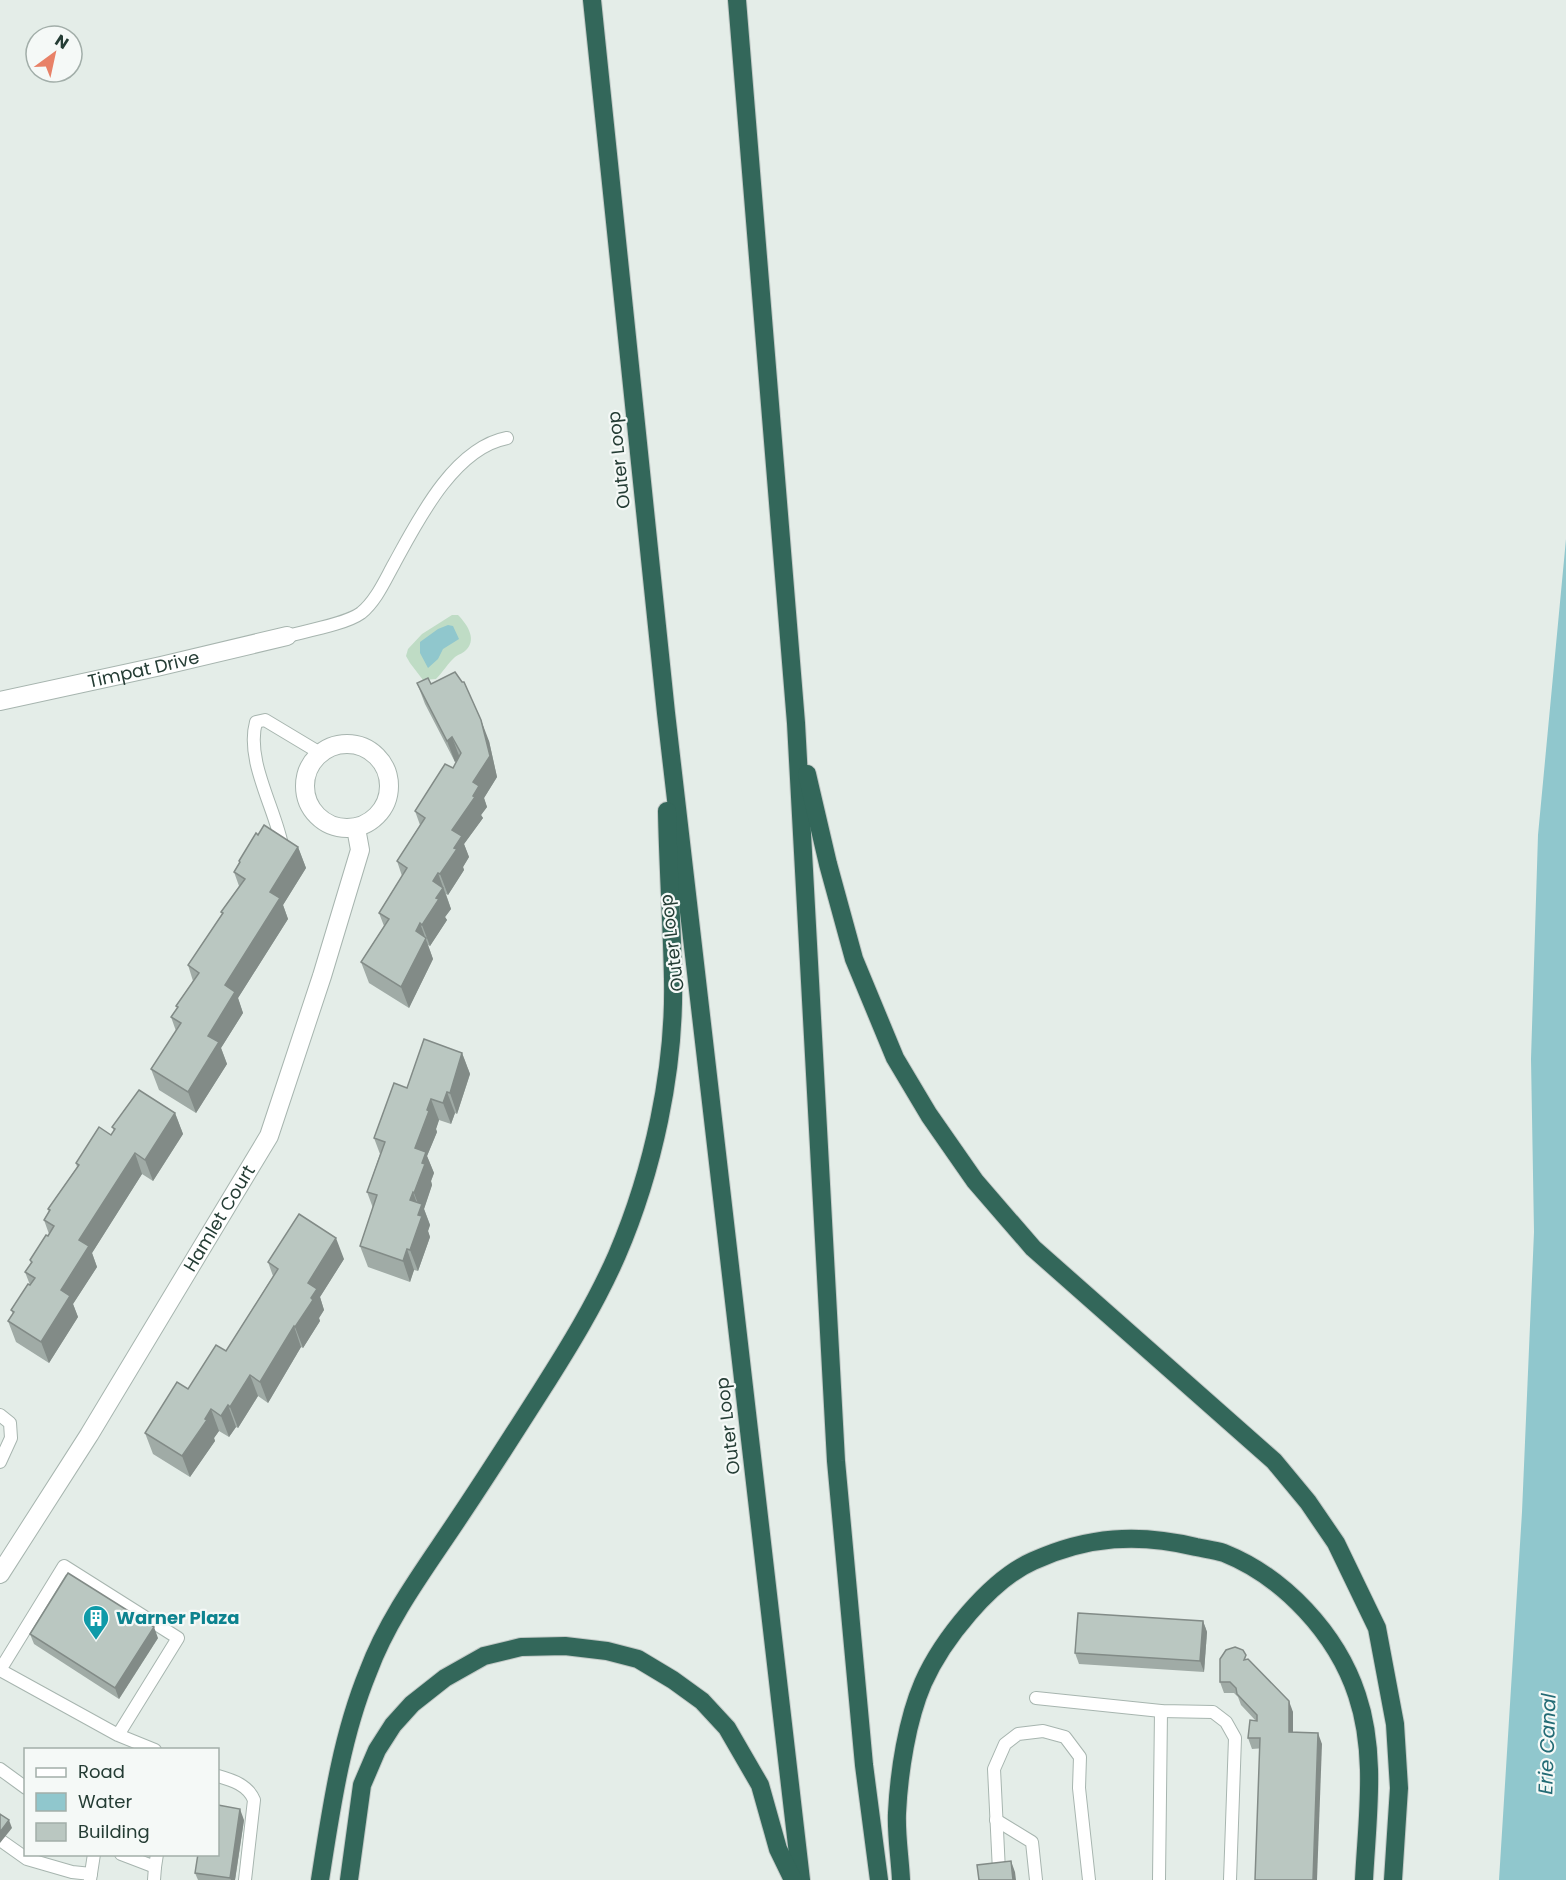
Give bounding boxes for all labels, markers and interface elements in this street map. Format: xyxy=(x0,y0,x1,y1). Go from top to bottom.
north arrow xyxy=(24,24,84,84)
text: N xyxy=(51,29,73,55)
street label: Outer Loop xyxy=(601,410,636,510)
street label: Timpat Drive xyxy=(85,644,202,694)
street label: Outer Loop xyxy=(653,893,690,993)
street label: Hamlet Court xyxy=(177,1160,261,1276)
street label: Outer Loop xyxy=(709,1376,746,1476)
building icon: Warner Plaza xyxy=(81,1603,111,1641)
place label: Warner Plaza xyxy=(116,1605,240,1630)
water label: Erie Canal xyxy=(1531,1693,1563,1795)
legend xyxy=(24,1748,219,1856)
text: Road xyxy=(78,1759,125,1784)
text: Water xyxy=(78,1789,132,1814)
text: Building xyxy=(78,1819,150,1844)

